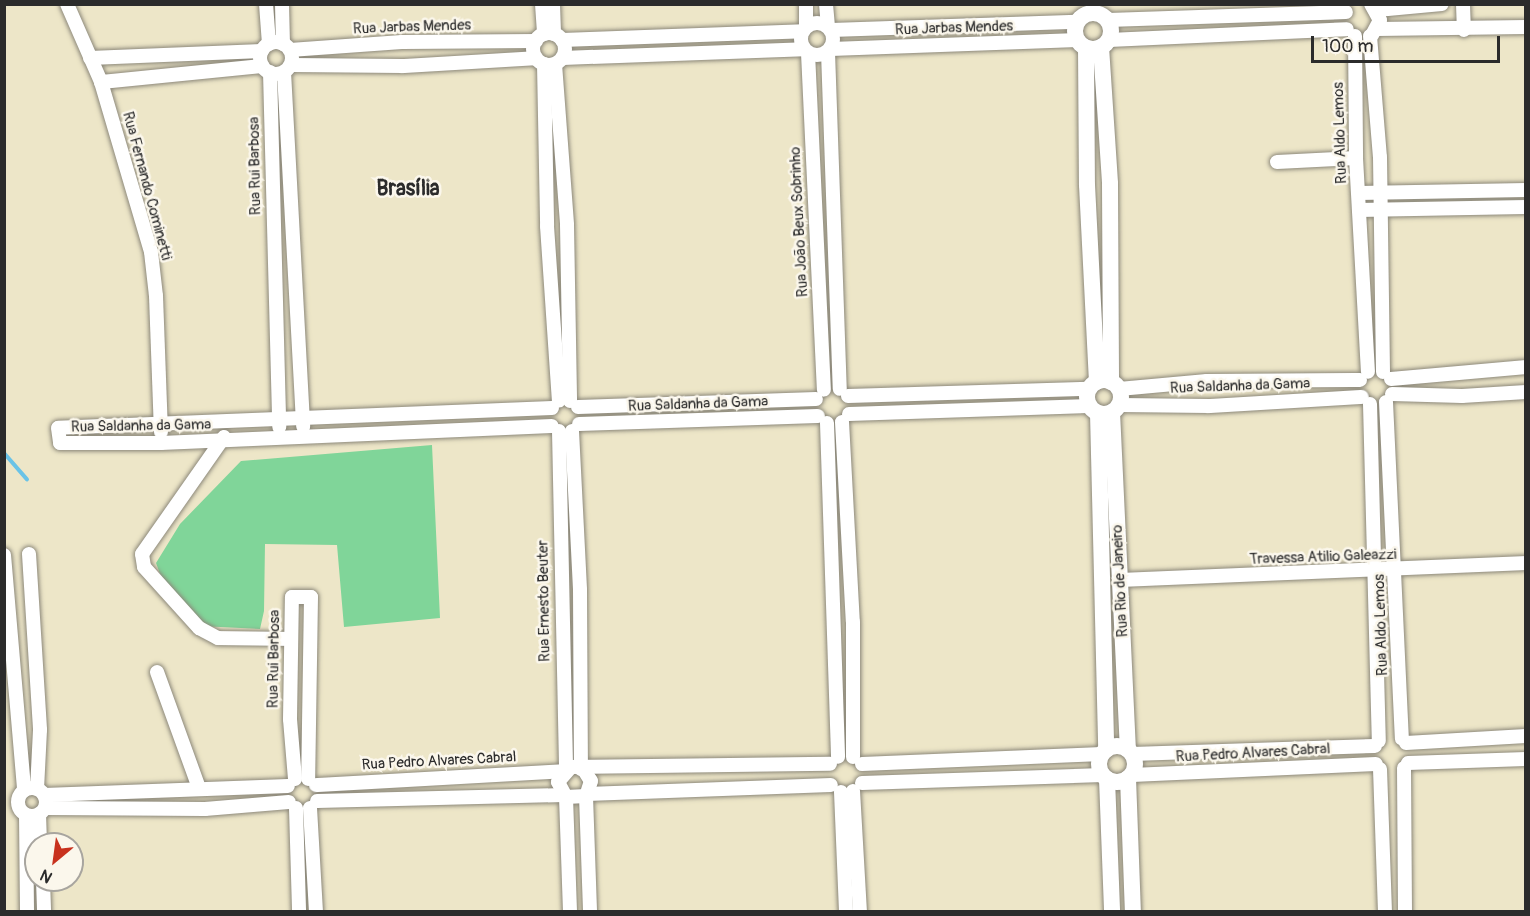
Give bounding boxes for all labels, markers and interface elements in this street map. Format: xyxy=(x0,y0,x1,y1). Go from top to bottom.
street label: Rua Jarbas Mendes xyxy=(353,16,471,38)
street label: Rua Jarbas Mendes xyxy=(895,17,1013,39)
scale bar xyxy=(1314,24,1503,62)
text: 100 m xyxy=(1322,35,1374,58)
street label: Rua Aldo Lemos xyxy=(1329,82,1351,184)
street label: Rua Fernando Cominetti xyxy=(119,110,175,262)
street label: Rua Rui Barbosa xyxy=(245,117,265,215)
street label: Rua João Beux Sobrinho xyxy=(786,146,812,298)
district label: Brasília xyxy=(377,176,439,202)
street label: Rua Saldanha da Gama xyxy=(1170,375,1310,397)
street label: Rua Saldanha da Gama xyxy=(628,393,768,415)
street label: Rua Saldanha da Gama xyxy=(71,416,211,436)
street label: Rua Rio de Janeiro xyxy=(1108,524,1132,638)
street label: Rua Ernesto Beuter xyxy=(534,540,554,662)
street label: Travessa Atilio Galeazzi xyxy=(1249,545,1397,569)
street label: Rua Aldo Lemos xyxy=(1370,574,1392,676)
street label: Rua Rui Barbosa xyxy=(264,610,284,708)
street label: Rua Pedro Alvares Cabral xyxy=(1175,740,1331,766)
street label: Rua Pedro Alvares Cabral xyxy=(361,748,517,774)
north arrow xyxy=(24,832,84,892)
text: N xyxy=(37,865,56,887)

